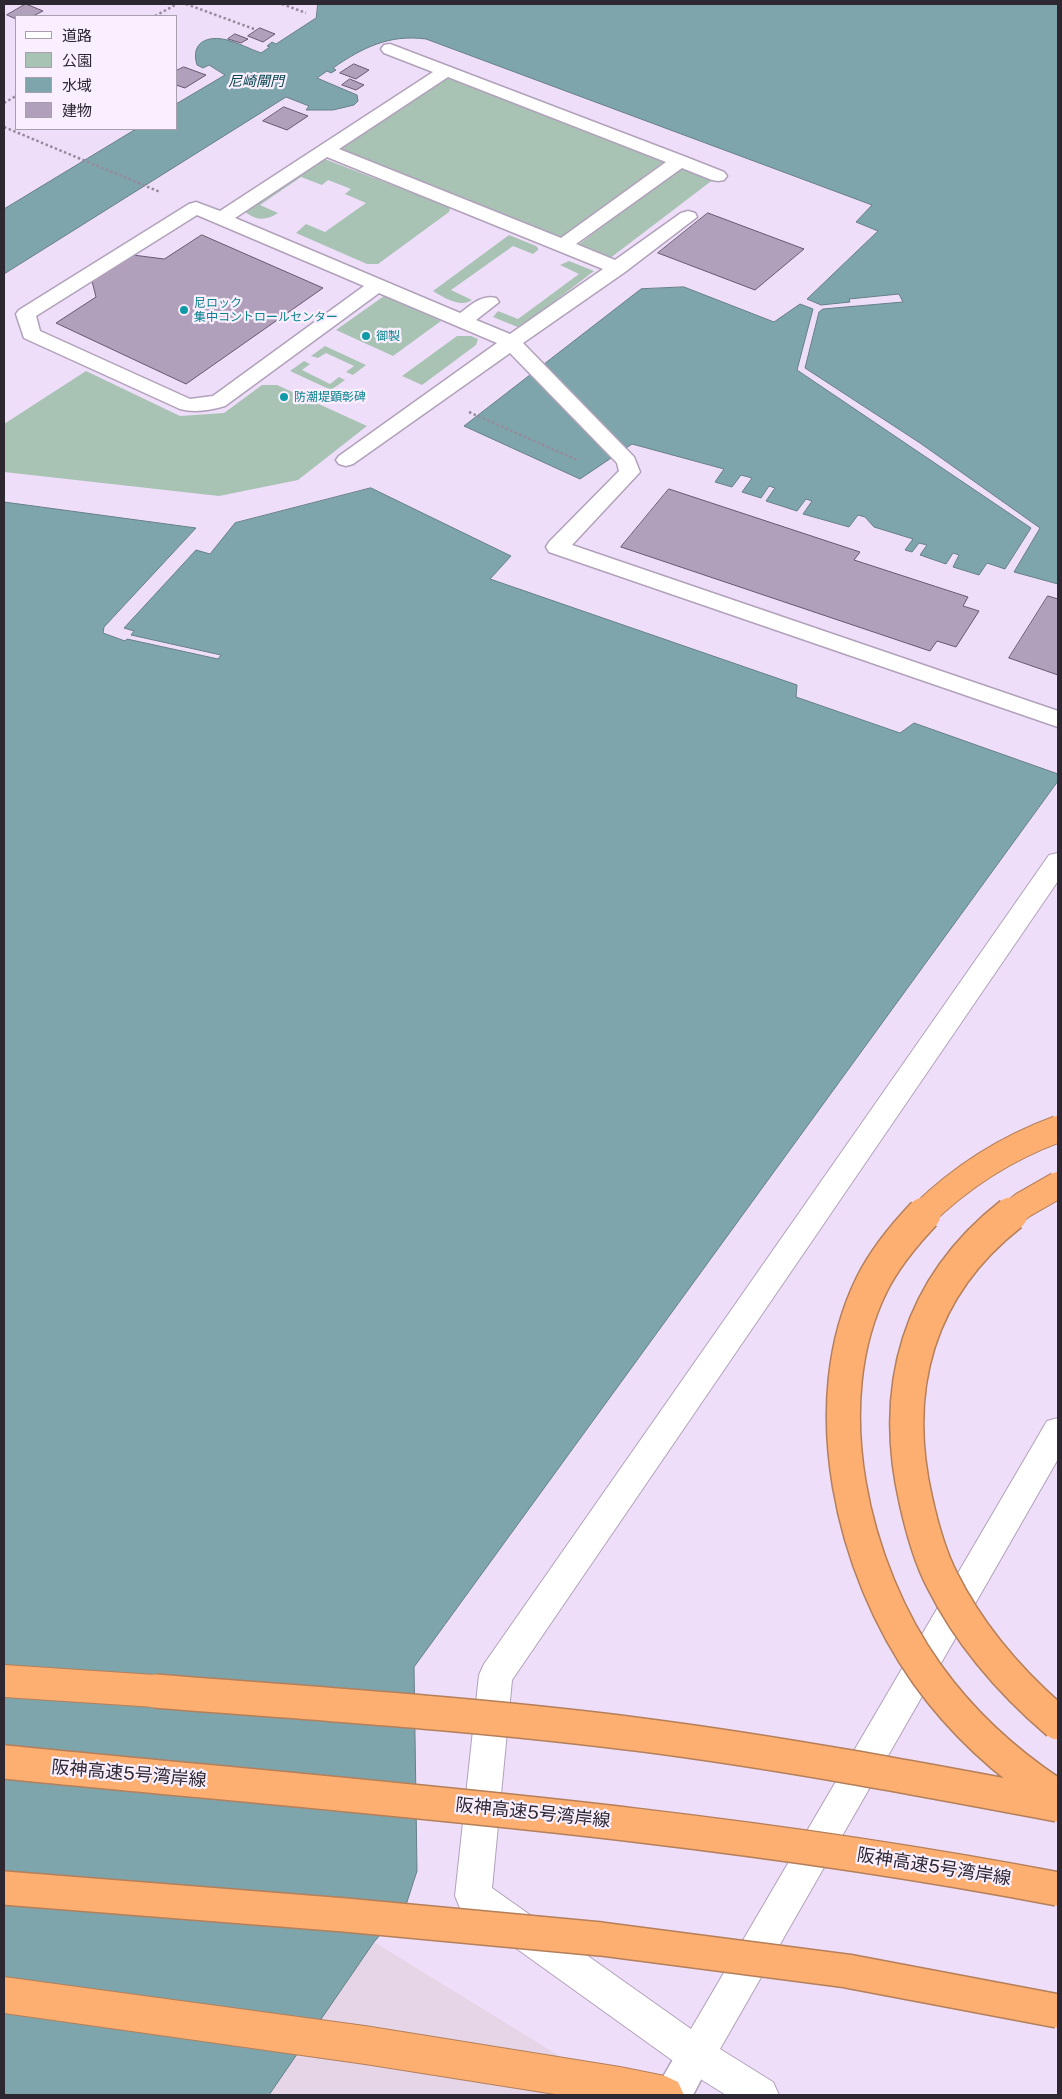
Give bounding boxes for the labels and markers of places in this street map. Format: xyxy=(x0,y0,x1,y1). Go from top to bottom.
place label: 尼ロック 集中コントロールセンター xyxy=(194,296,338,324)
marker: 尼ロック 集中コントロールセンター xyxy=(178,304,190,316)
place label: 御製 xyxy=(376,329,400,343)
marker: 御製 xyxy=(360,330,372,342)
place label: 防潮堤顕彰碑 xyxy=(294,390,366,404)
marker: 防潮堤顕彰碑 xyxy=(278,391,290,403)

